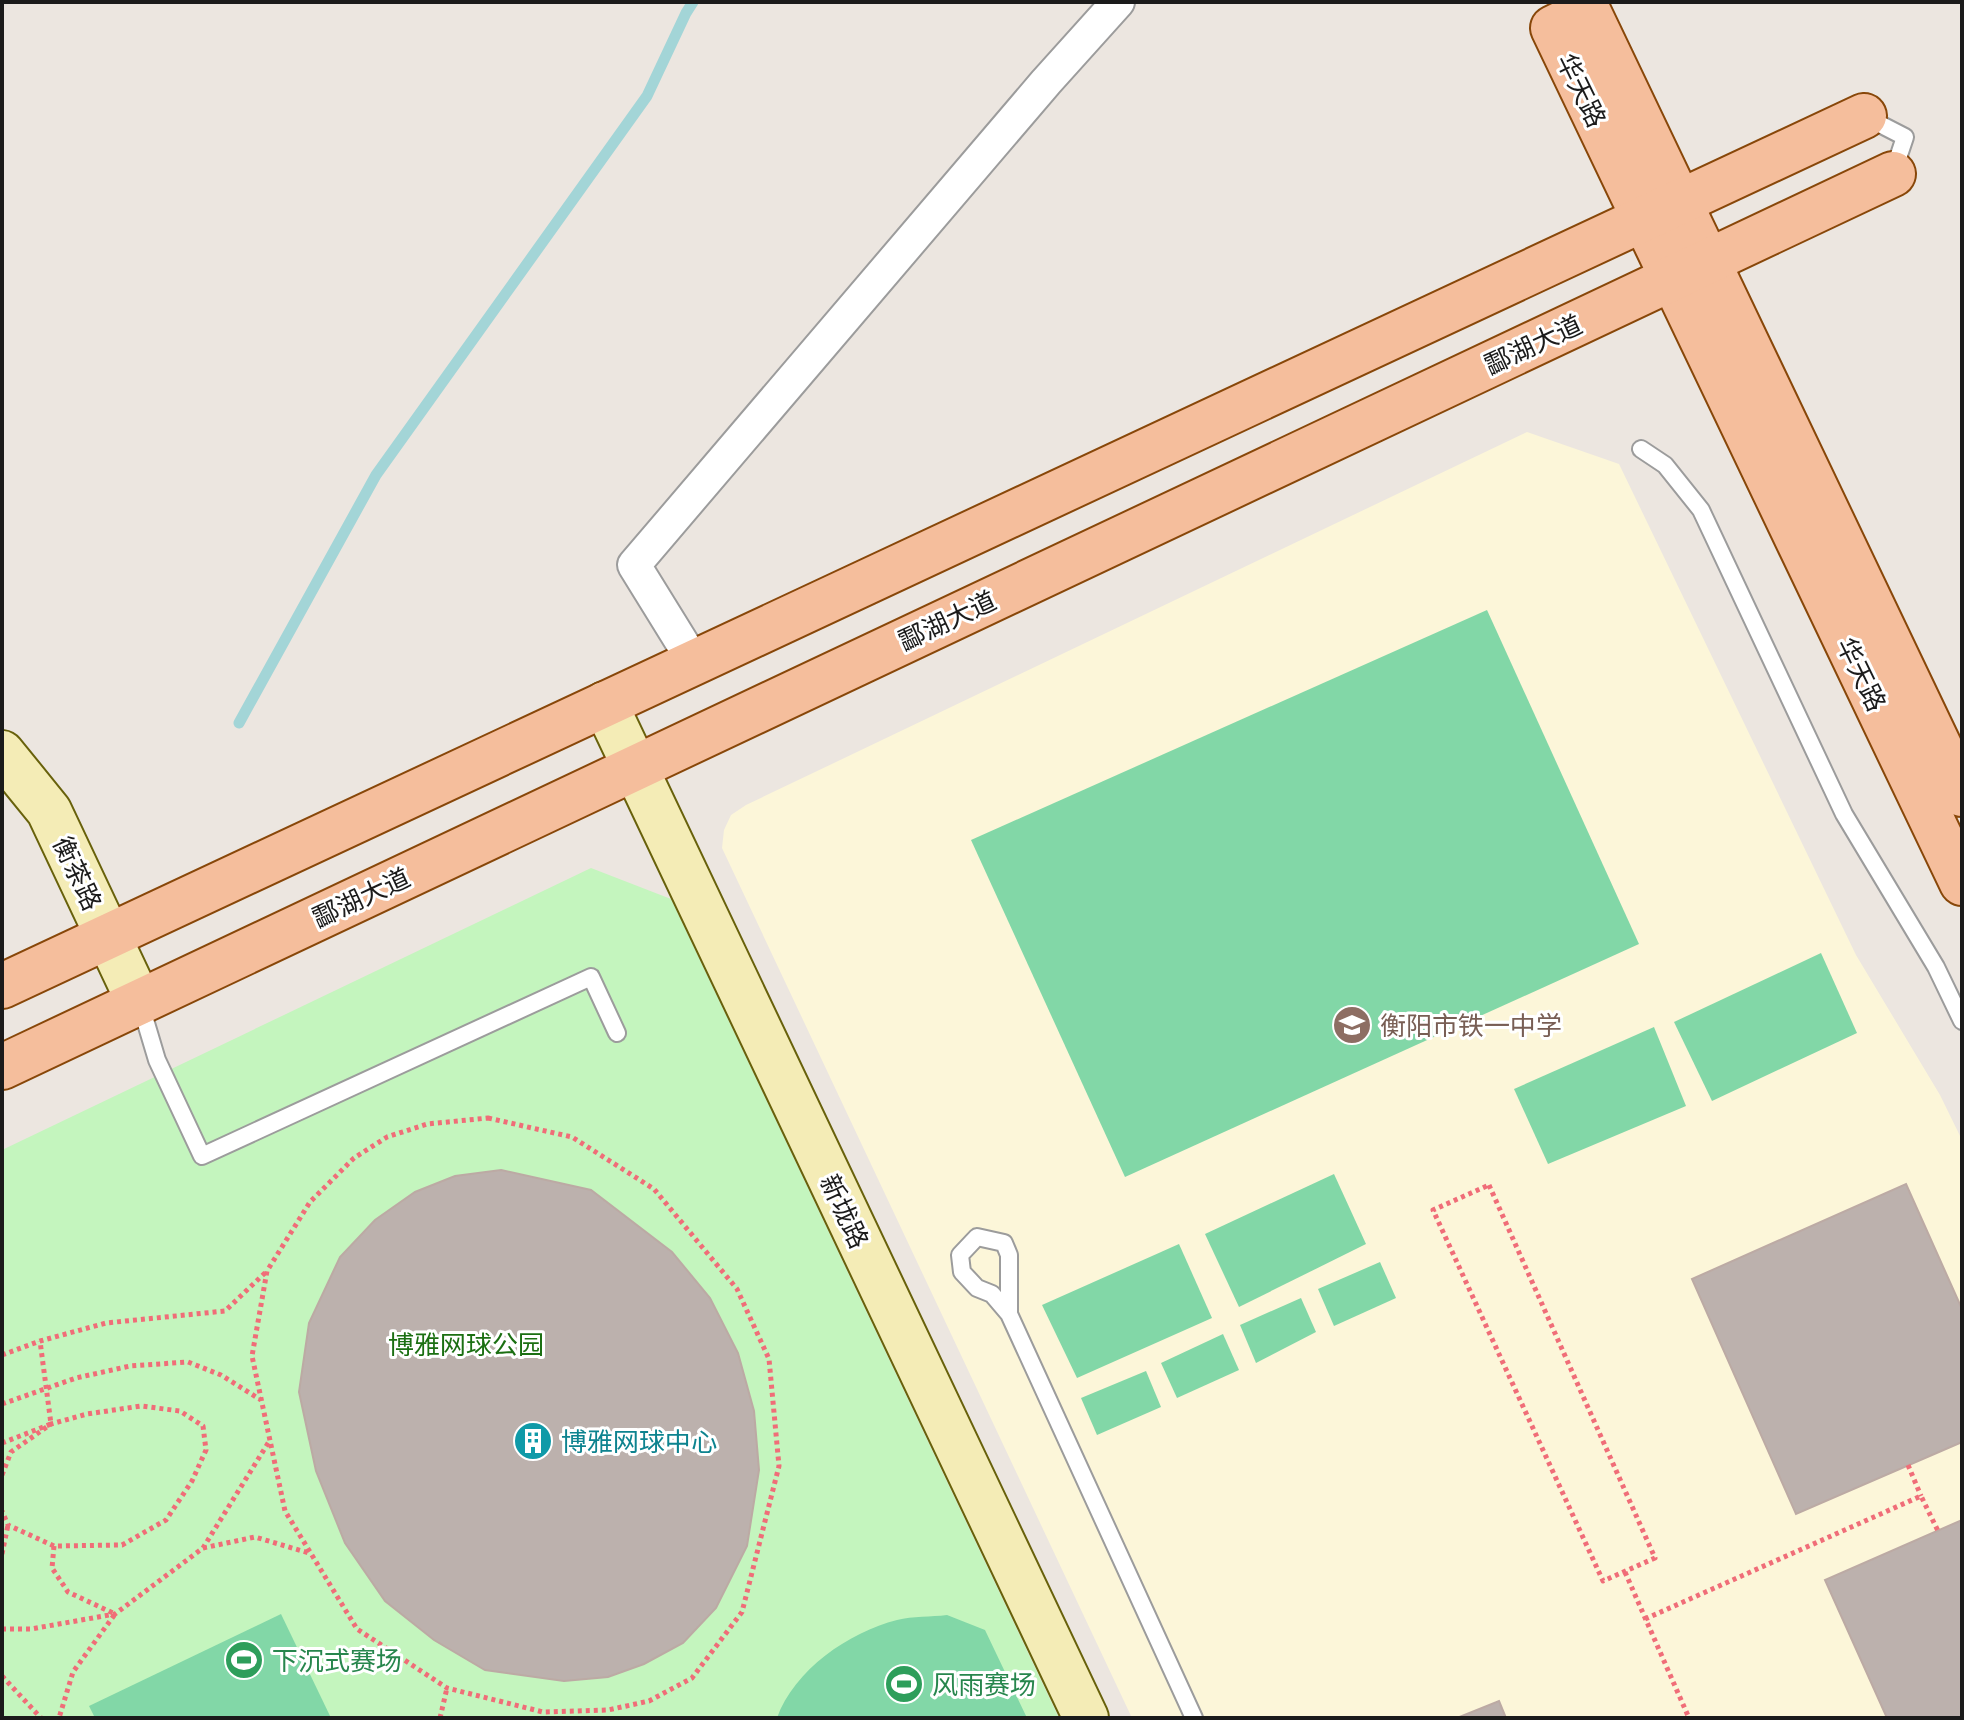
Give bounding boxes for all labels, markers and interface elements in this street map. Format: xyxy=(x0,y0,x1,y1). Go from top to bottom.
street label: 华天路 xyxy=(1550,47,1614,133)
street label: 酃湖大道 xyxy=(1479,307,1587,381)
street label: 酃湖大道 xyxy=(893,583,1001,657)
street label: 华天路 xyxy=(1830,631,1894,717)
street label: 衡茶路 xyxy=(46,830,110,916)
street label: 酃湖大道 xyxy=(307,860,415,934)
school or university icon: 衡阳市铁一中学 xyxy=(1331,1004,1373,1046)
place label: 衡阳市铁一中学 xyxy=(1380,1008,1562,1042)
street label: 新垅路 xyxy=(813,1168,877,1254)
park label: 博雅网球公园 xyxy=(388,1327,544,1361)
building icon: 博雅网球中心 xyxy=(512,1420,554,1462)
place label: 博雅网球中心 xyxy=(561,1424,717,1458)
sports icon: 下沉式赛场 xyxy=(223,1639,265,1681)
place label: 下沉式赛场 xyxy=(272,1643,402,1677)
sports icon: 风雨赛场 xyxy=(883,1663,925,1705)
place label: 风雨赛场 xyxy=(932,1667,1036,1701)

